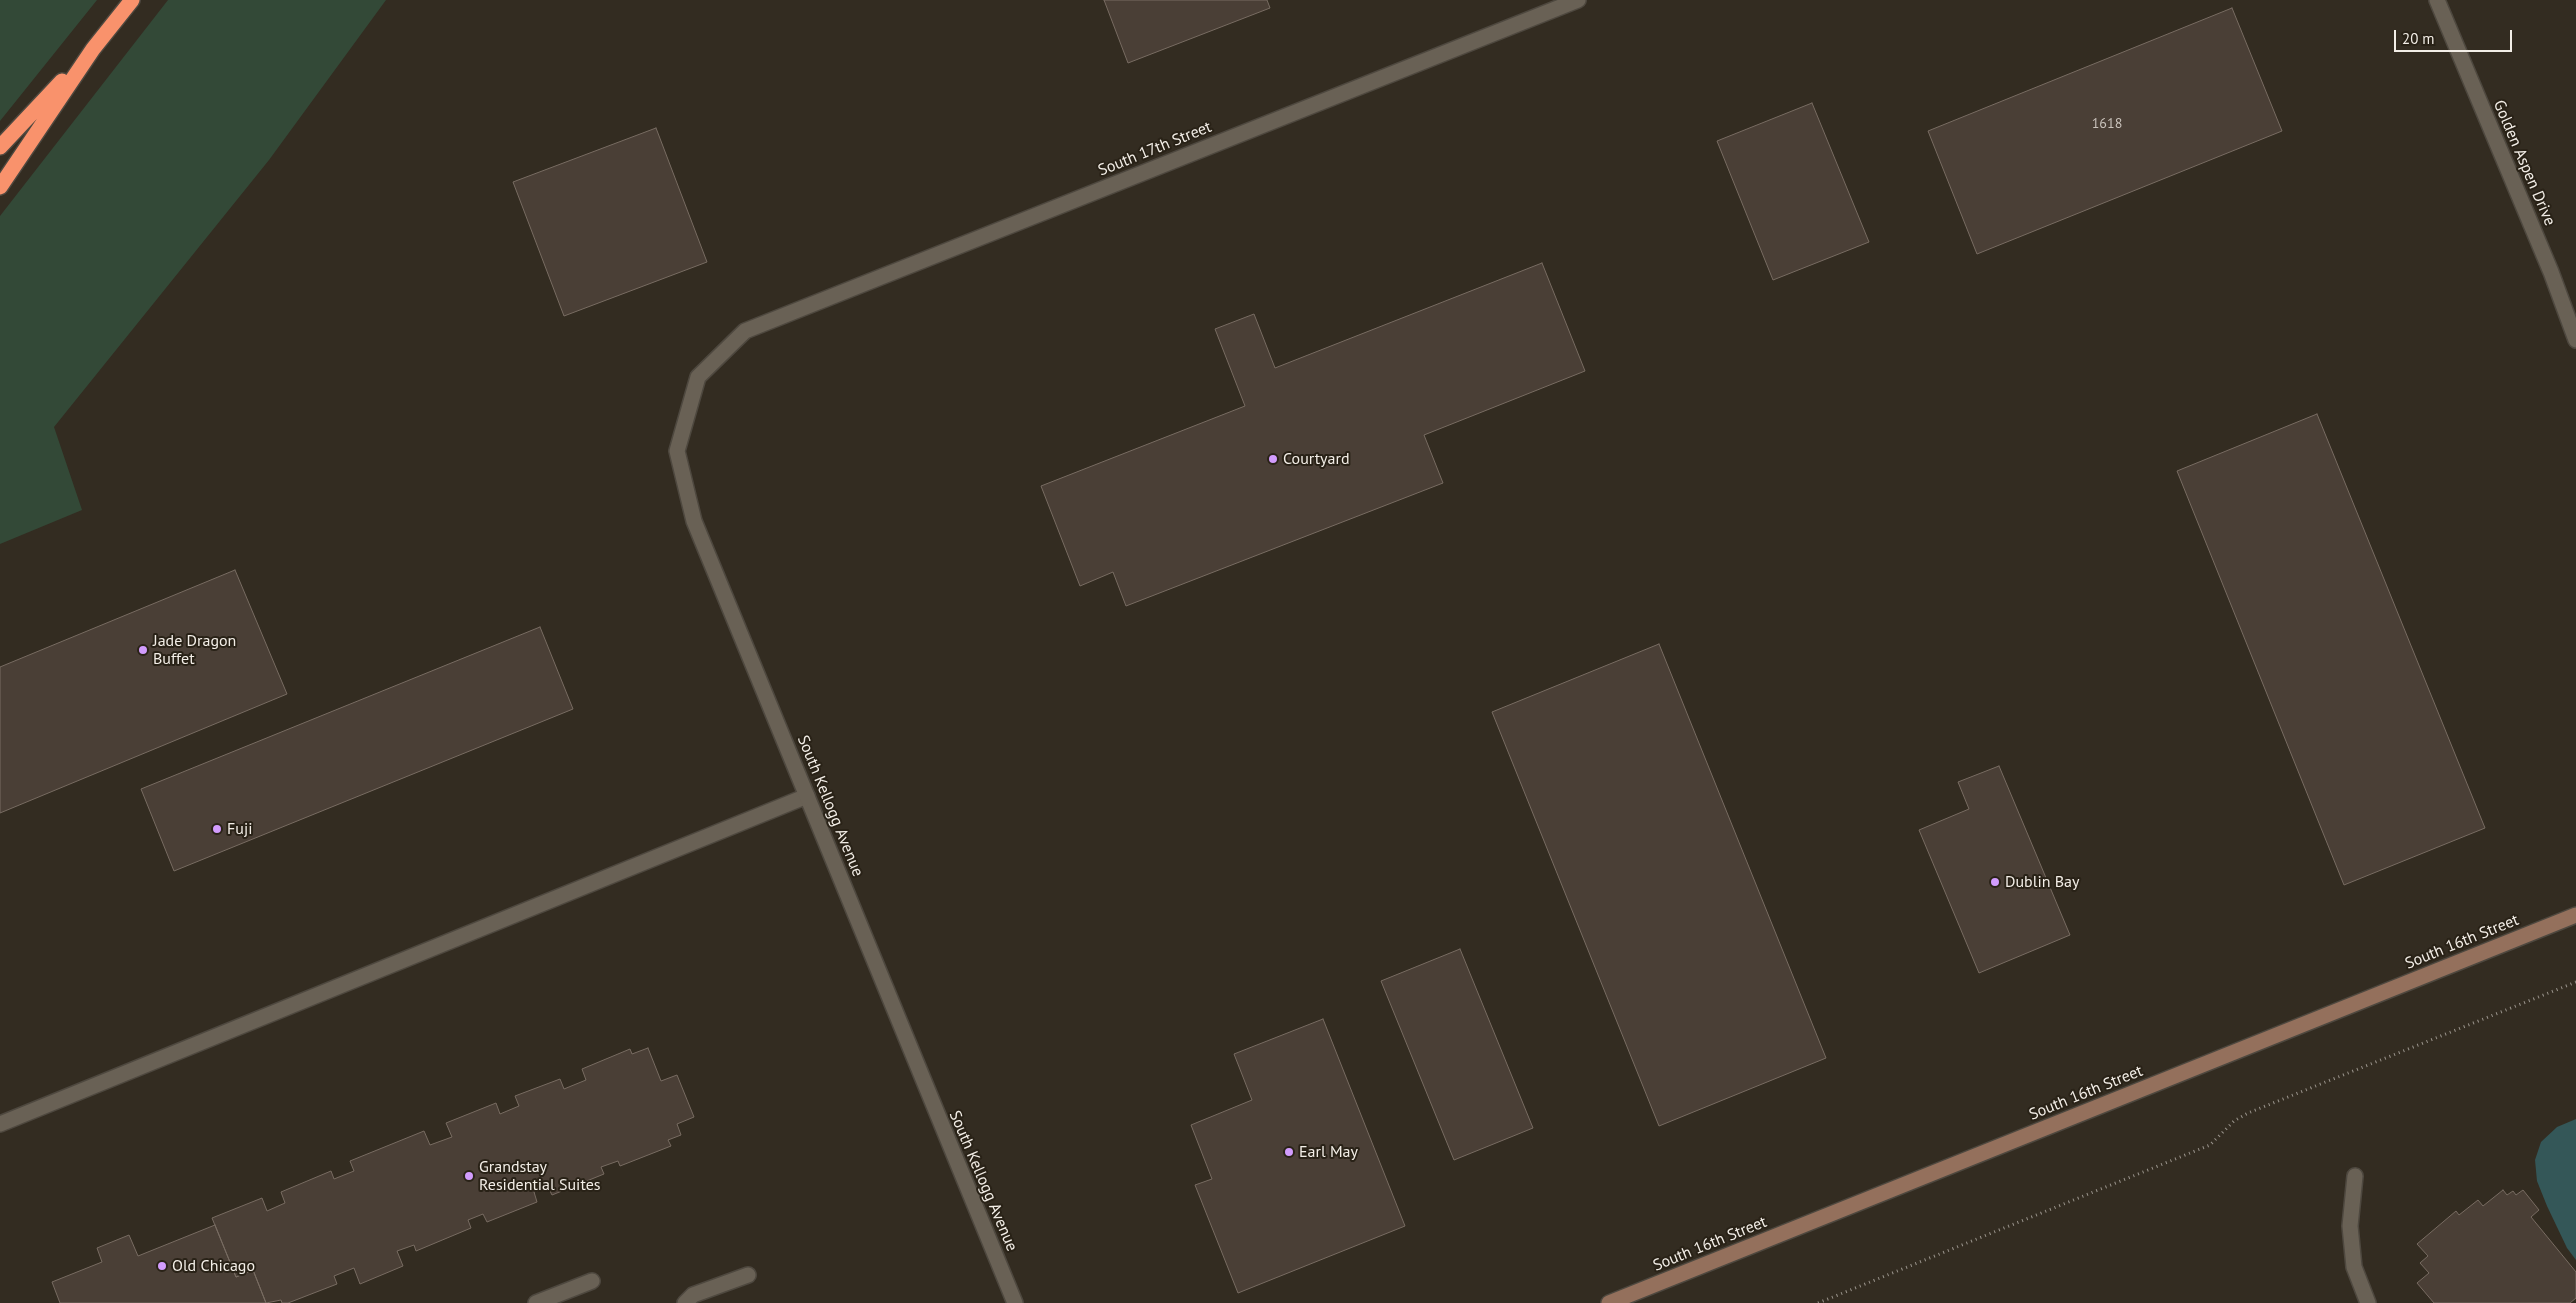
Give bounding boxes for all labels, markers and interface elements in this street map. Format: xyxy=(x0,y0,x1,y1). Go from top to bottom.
scale bar xyxy=(2396,20,2514,52)
text: 20 m xyxy=(2402,29,2435,48)
street label: Golden Aspen Drive xyxy=(2489,97,2559,229)
house number: 1618 xyxy=(2092,116,2122,132)
street label: South 17th Street xyxy=(1096,118,1214,180)
place label: Courtyard xyxy=(1283,449,1350,469)
marker: Courtyard xyxy=(1267,453,1279,465)
place label: Jade Dragon Buffet xyxy=(153,631,236,669)
marker: Jade Dragon Buffet xyxy=(137,644,149,656)
street label: South Kellogg Avenue xyxy=(793,733,867,879)
place label: Fuji xyxy=(227,819,252,839)
marker: Fuji xyxy=(211,823,223,835)
place label: Dublin Bay xyxy=(2005,872,2079,892)
marker: Dublin Bay xyxy=(1989,876,2001,888)
street label: South 16th Street xyxy=(2402,910,2522,974)
street label: South 16th Street xyxy=(2026,1061,2146,1125)
street label: South Kellogg Avenue xyxy=(945,1108,1021,1254)
place label: Earl May xyxy=(1299,1142,1358,1162)
marker: Earl May xyxy=(1283,1146,1295,1158)
place label: Grandstay Residential Suites xyxy=(479,1157,601,1195)
marker: Grandstay Residential Suites xyxy=(463,1170,475,1182)
street label: South 16th Street xyxy=(1650,1212,1770,1276)
place label: Old Chicago xyxy=(172,1256,255,1276)
marker: Old Chicago xyxy=(156,1260,168,1272)

